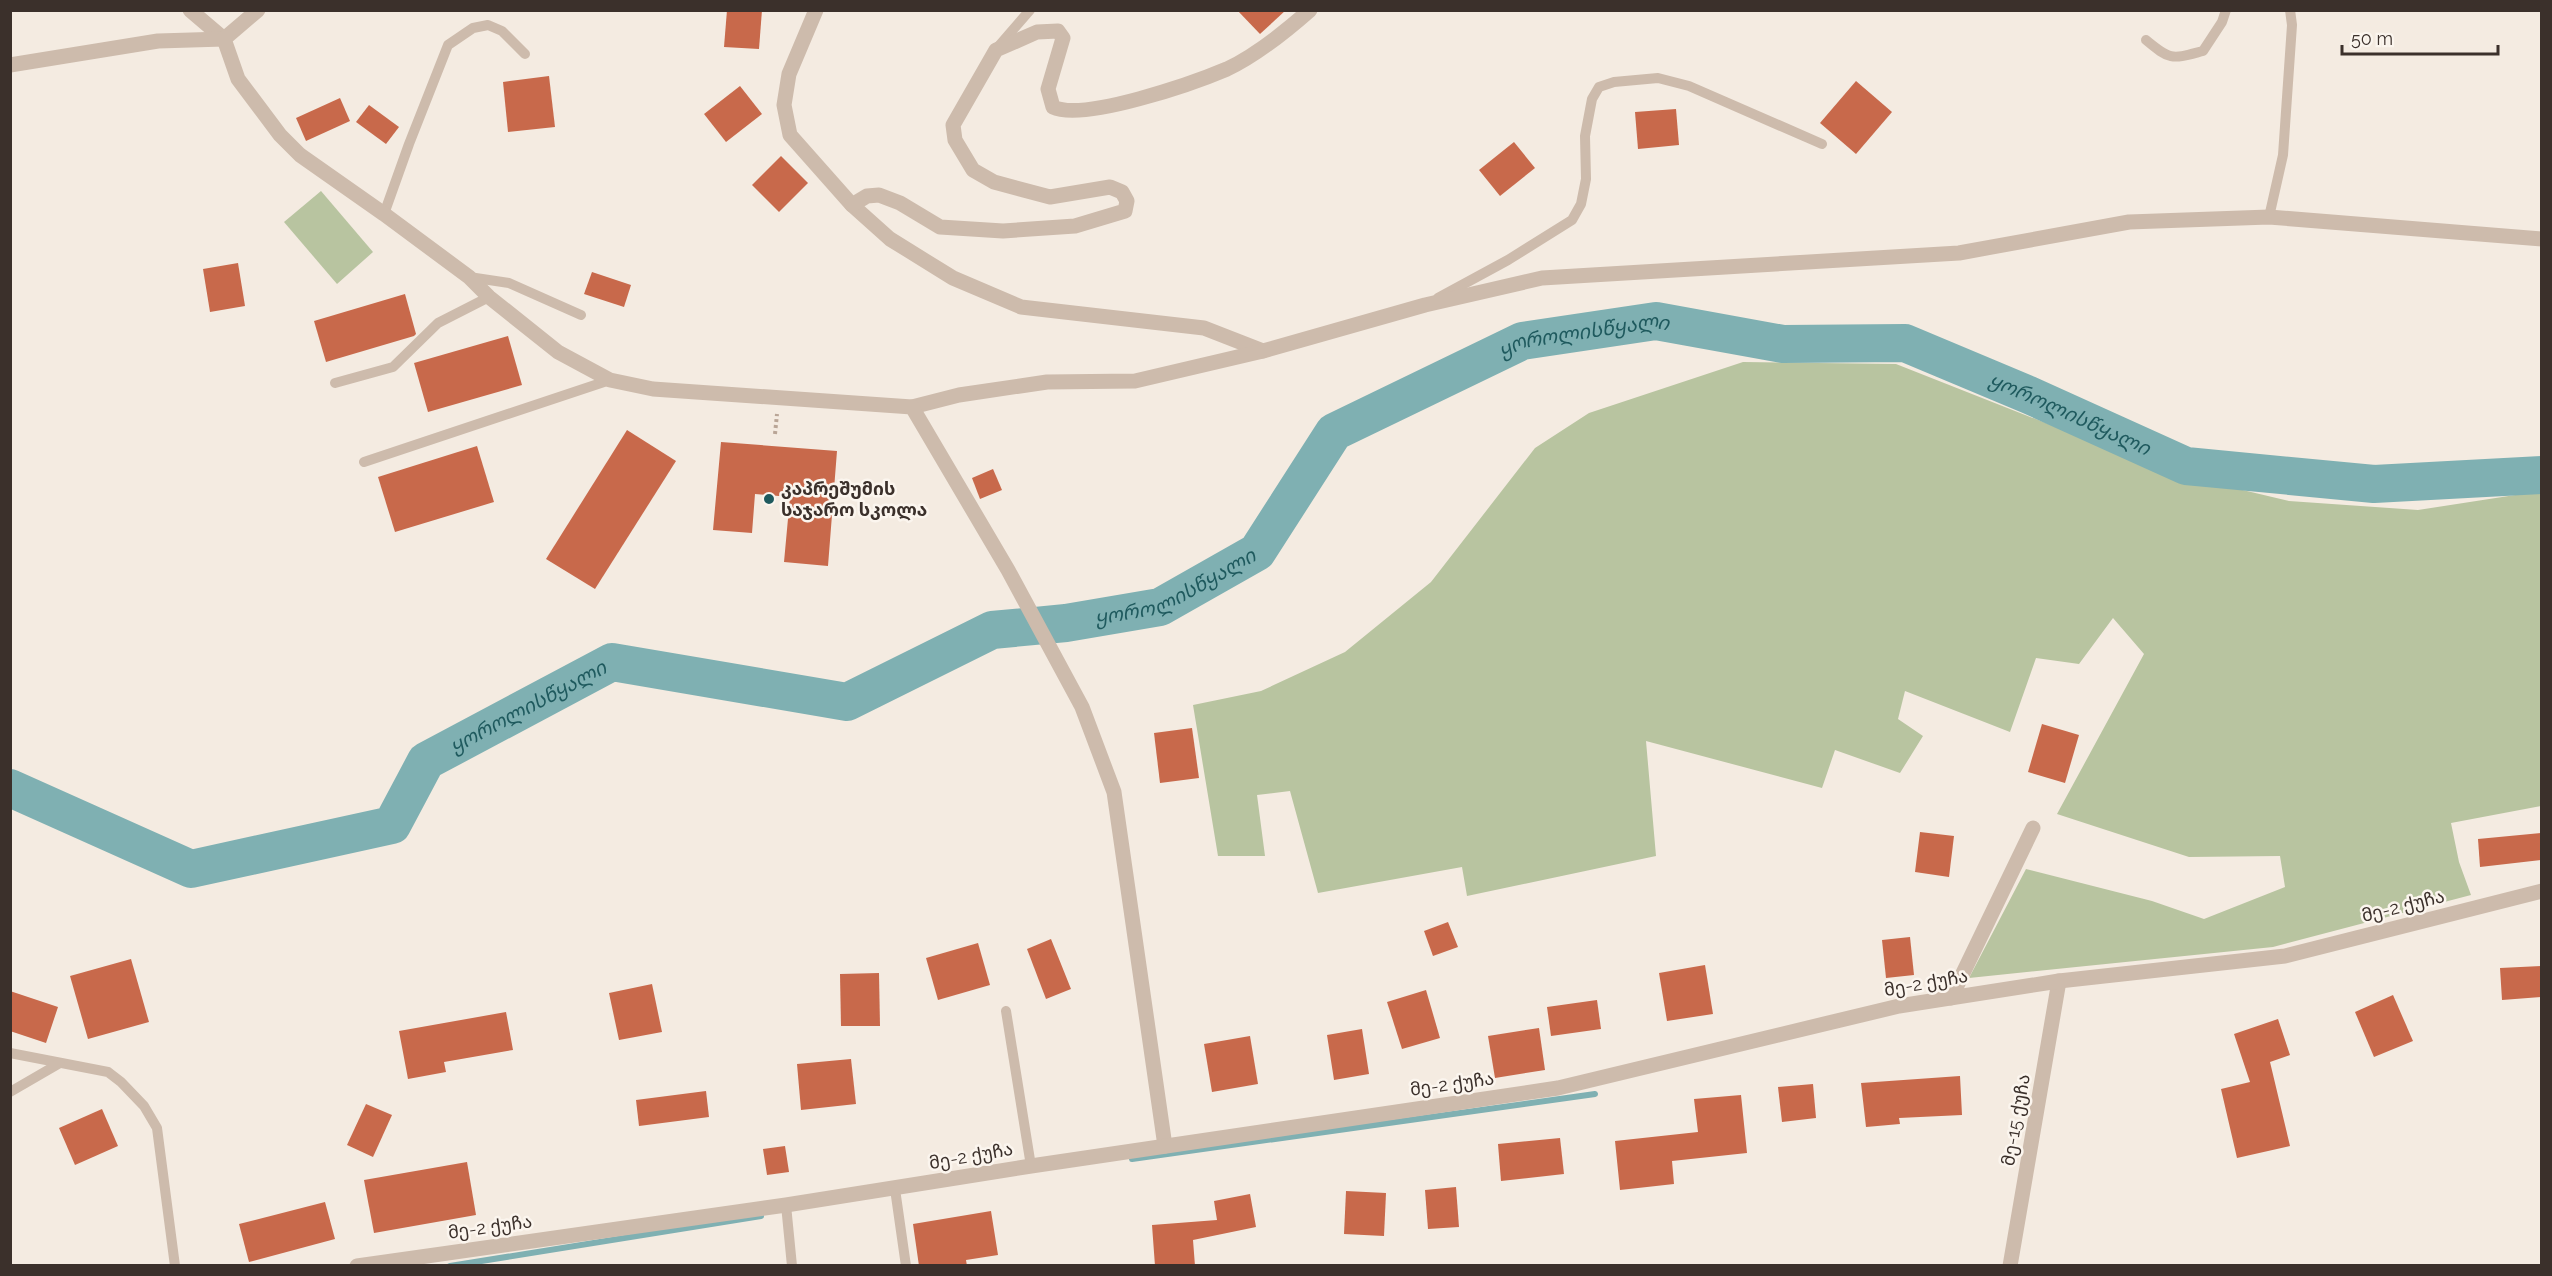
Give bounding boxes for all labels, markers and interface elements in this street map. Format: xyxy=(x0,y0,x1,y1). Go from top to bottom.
scale bar xyxy=(2342,18,2498,56)
text: 50 m xyxy=(2351,28,2393,49)
water label: ყოროლისწყალი xyxy=(1494,309,1673,363)
water label: ყოროლისწყალი xyxy=(1986,368,2155,461)
place label: კაპრეშუმის საჯარო სკოლა xyxy=(781,478,927,521)
marker: კაპრეშუმის საჯარო სკოლა xyxy=(762,492,776,506)
water label: ყოროლისწყალი xyxy=(1093,543,1261,630)
water label: ყოროლისწყალი xyxy=(446,655,612,758)
street label: მე-2 ქუჩა xyxy=(2359,885,2447,927)
street label: მე-2 ქუჩა xyxy=(1882,965,1970,1001)
street label: მე-2 ქუჩა xyxy=(1409,1067,1495,1101)
street label: მე-15 ქუჩა xyxy=(1997,1072,2035,1168)
street label: მე-2 ქუჩა xyxy=(927,1138,1015,1174)
street label: მე-2 ქუჩა xyxy=(447,1210,533,1244)

